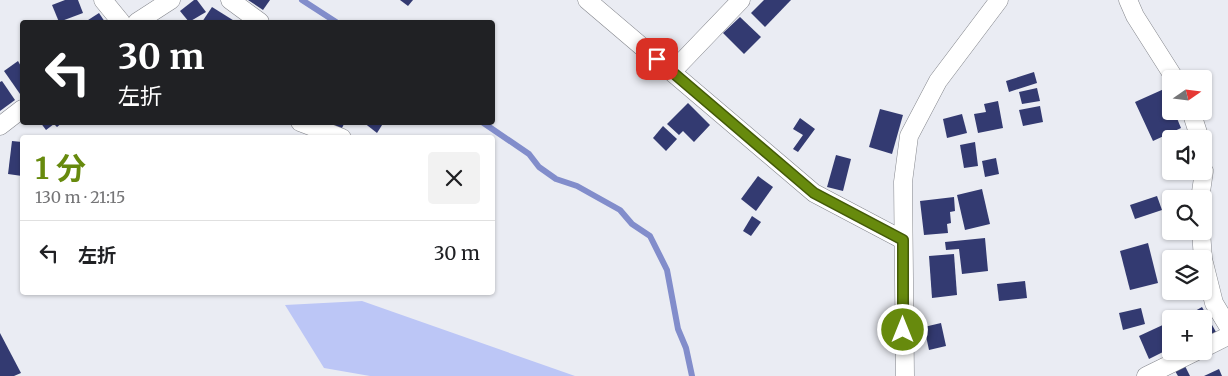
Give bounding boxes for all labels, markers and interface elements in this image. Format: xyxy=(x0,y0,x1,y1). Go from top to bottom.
text: 30 m xyxy=(118,35,204,79)
pin xyxy=(636,38,678,80)
icon: left xyxy=(35,40,100,105)
icon: arrive xyxy=(643,45,671,73)
north arrow xyxy=(1162,70,1212,120)
map controls xyxy=(1162,70,1212,360)
text: 左折 xyxy=(118,82,162,110)
button: sound xyxy=(1162,130,1212,180)
text: 1 分 xyxy=(35,149,86,187)
button: close xyxy=(428,152,480,204)
text: 130 m · 21:15 xyxy=(35,187,125,207)
button: search xyxy=(1162,190,1212,240)
icon: left xyxy=(35,239,63,267)
text: 30 m xyxy=(434,241,480,265)
text: 左折 xyxy=(78,243,116,267)
button: layers xyxy=(1162,250,1212,300)
position arrow xyxy=(876,303,928,355)
button: + xyxy=(1162,310,1212,360)

